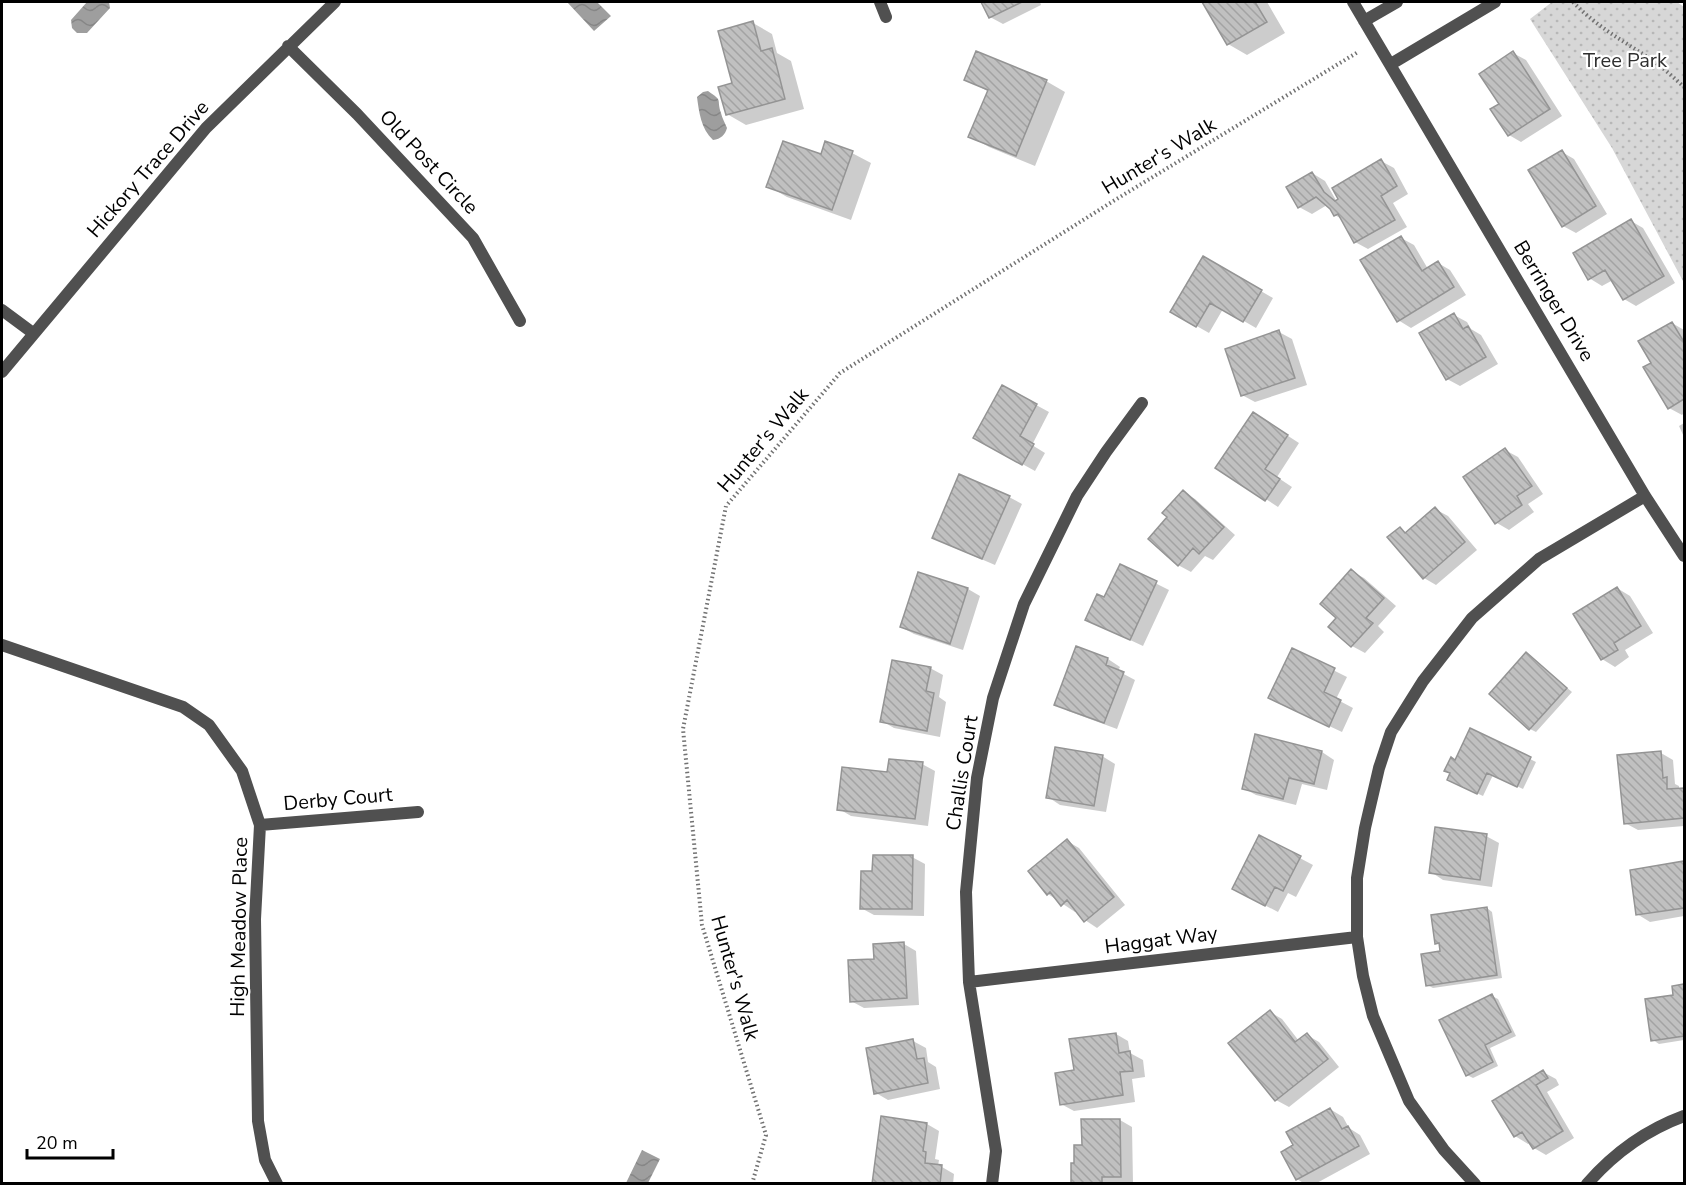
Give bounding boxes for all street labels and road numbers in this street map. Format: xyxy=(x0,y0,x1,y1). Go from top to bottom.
street label: Hickory Trace Drive xyxy=(81,95,215,243)
street label: Old Post Circle xyxy=(373,104,485,220)
street label: Hunter's Walk xyxy=(1097,111,1222,201)
street label: Berringer Drive xyxy=(1507,236,1601,366)
street label: Hunter's Walk xyxy=(711,381,815,498)
street label: Challis Court xyxy=(940,712,985,833)
street label: Derby Court xyxy=(282,781,395,817)
street label: High Meadow Place xyxy=(224,837,254,1017)
street label: Hunter's Walk xyxy=(704,912,766,1045)
street label: Haggat Way xyxy=(1103,920,1220,960)

